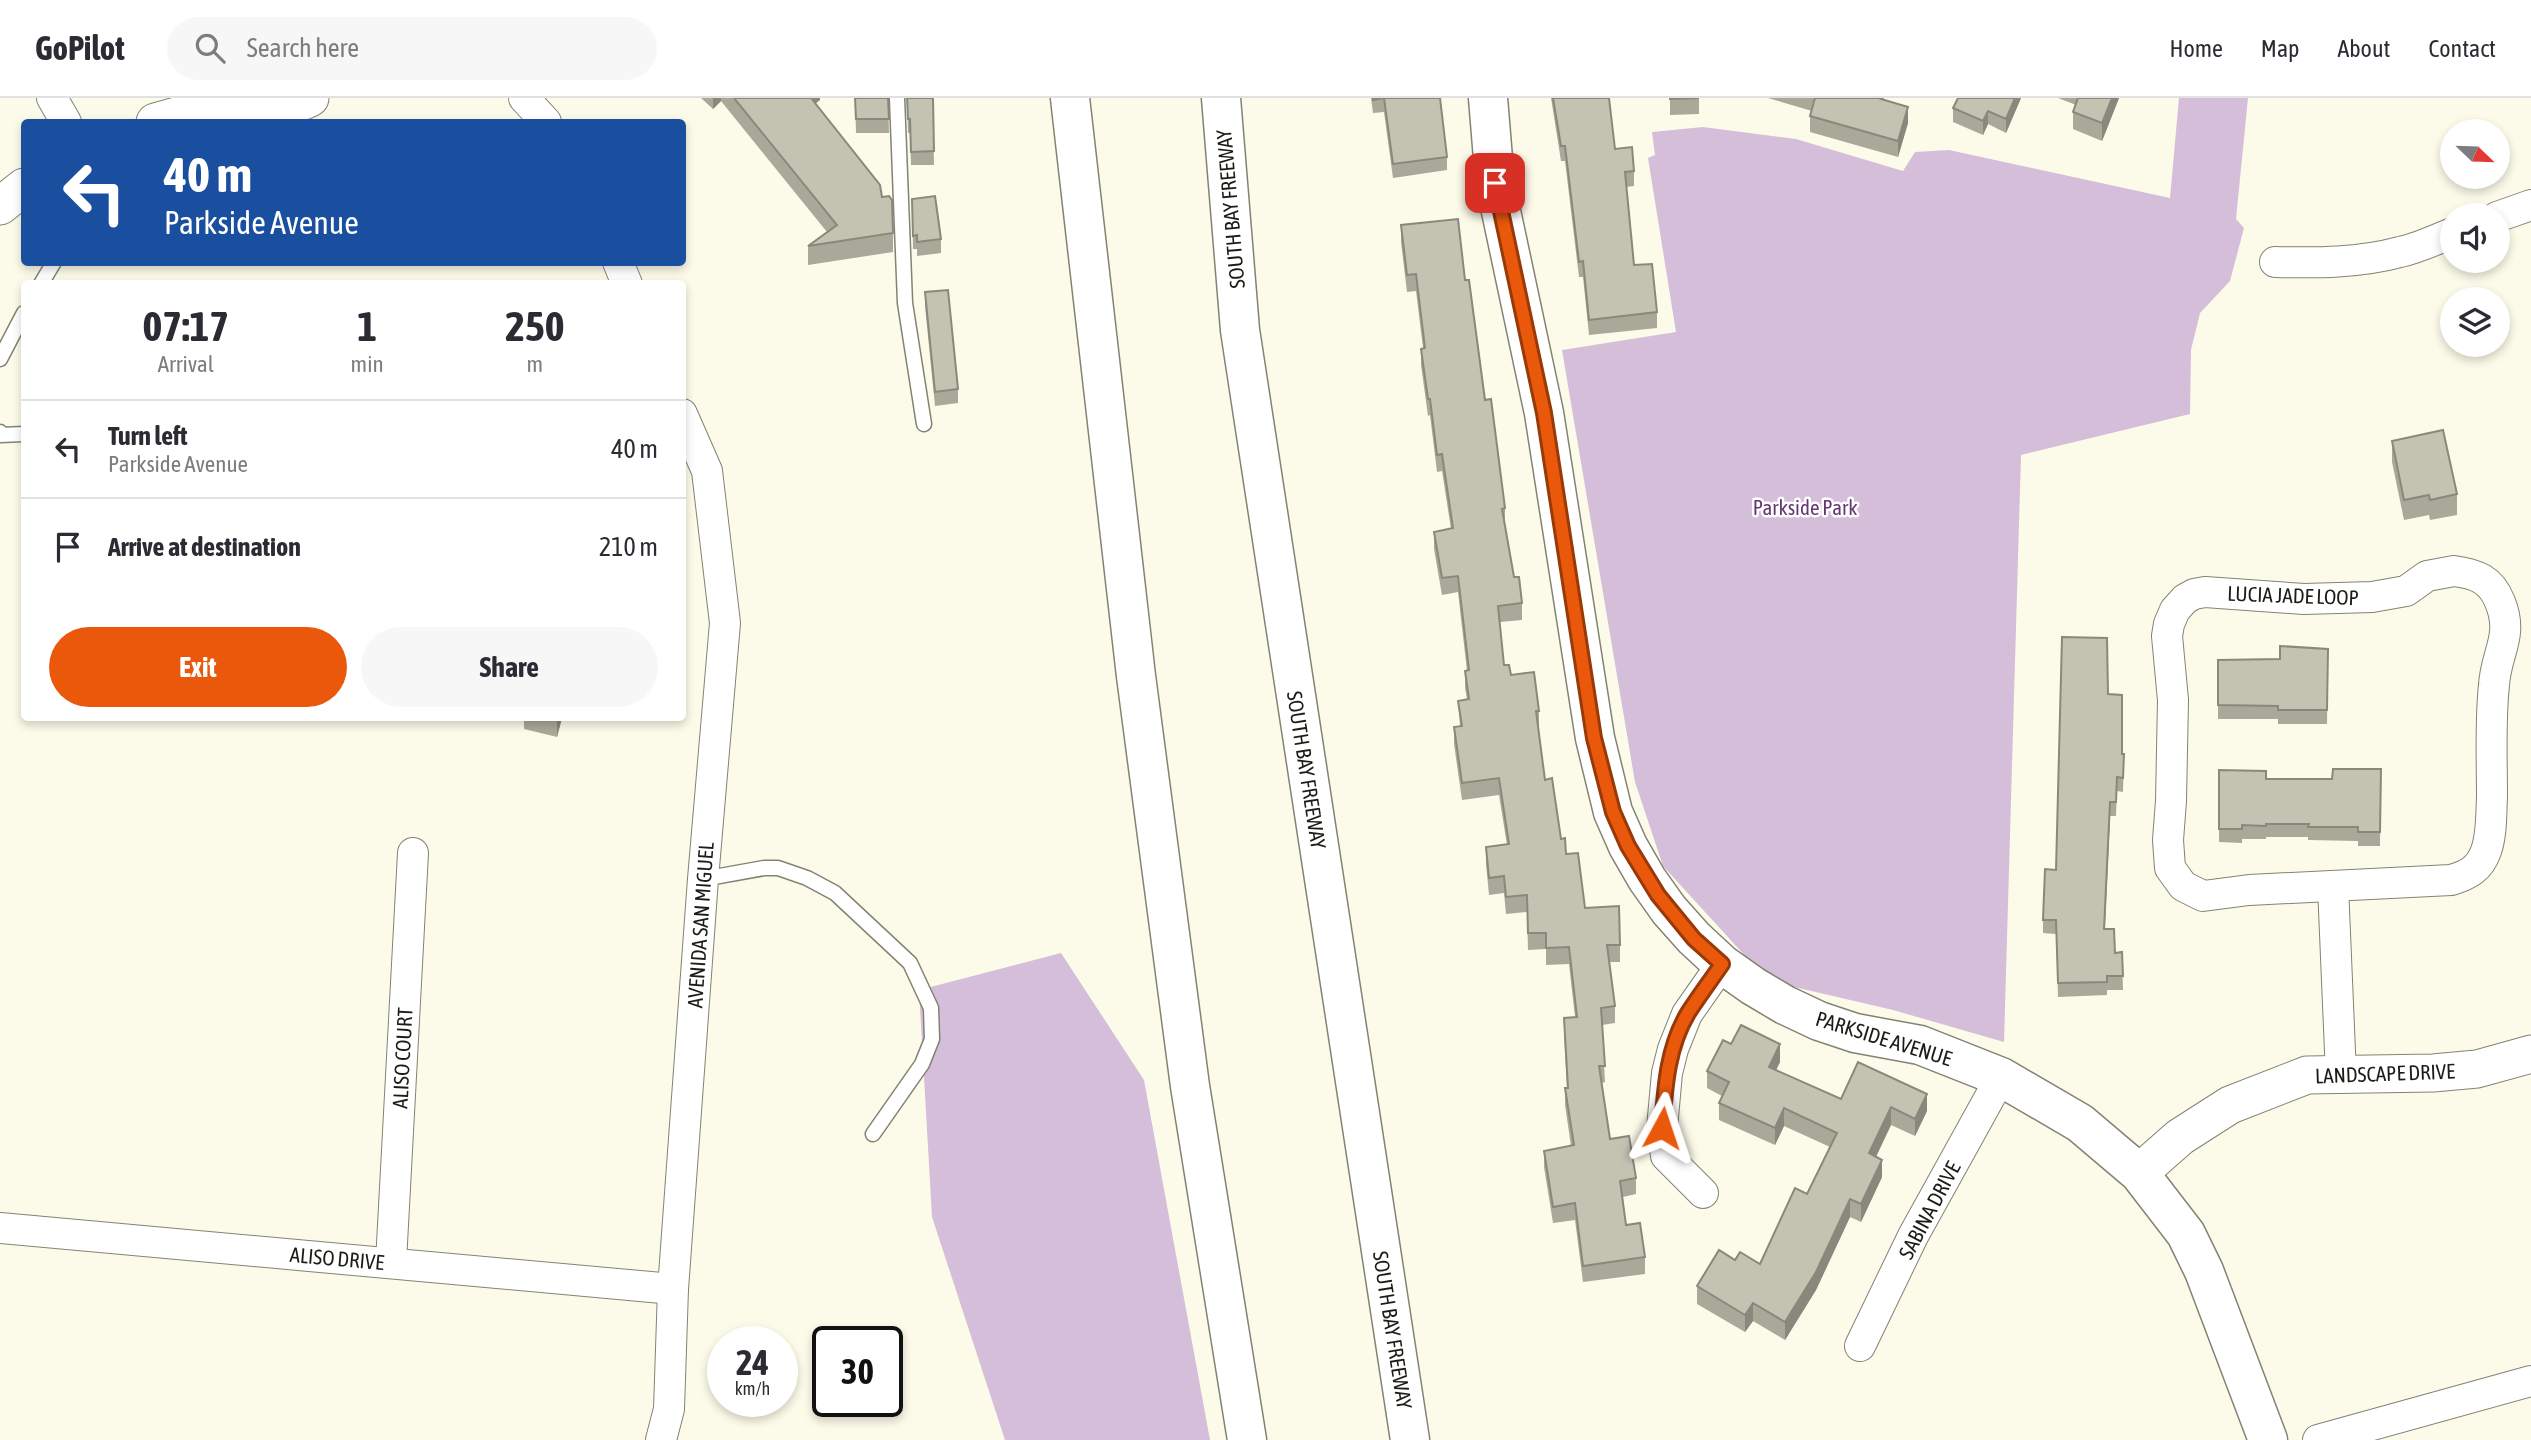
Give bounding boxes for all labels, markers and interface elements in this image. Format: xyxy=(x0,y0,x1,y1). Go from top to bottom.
search box xyxy=(167,17,657,80)
text: GoPilot xyxy=(35,29,125,67)
icon: search xyxy=(191,29,229,67)
text: Search here xyxy=(247,33,359,63)
text: Home xyxy=(2169,35,2223,62)
text: Map xyxy=(2261,35,2299,62)
text: About xyxy=(2337,35,2390,62)
text: Contact xyxy=(2428,35,2496,62)
north arrow xyxy=(2440,119,2510,189)
map controls xyxy=(2440,119,2510,357)
street label: SOUTH BAY FREEWAY xyxy=(1211,128,1249,289)
text: 40 m xyxy=(164,146,252,202)
icon: left xyxy=(49,147,140,238)
pin xyxy=(1465,153,1525,213)
icon: arrive xyxy=(1476,164,1514,202)
button: sound xyxy=(2440,203,2510,273)
text: Parkside Avenue xyxy=(164,204,359,241)
button: layers xyxy=(2440,287,2510,357)
text: 07:17 xyxy=(143,302,229,350)
text: 1 xyxy=(357,302,377,350)
text: 250 xyxy=(505,302,564,350)
text: Arrival xyxy=(158,351,214,377)
text: min xyxy=(351,351,384,377)
text: m xyxy=(527,351,543,377)
text: Turn left xyxy=(108,421,188,451)
icon: left xyxy=(49,430,87,468)
text: 40 m xyxy=(611,434,658,464)
text: Parkside Avenue xyxy=(108,451,248,477)
park label: Parkside Park xyxy=(1753,495,1857,519)
icon: arrive xyxy=(49,528,87,566)
text: Arrive at destination xyxy=(108,532,301,562)
text: 210 m xyxy=(599,532,658,562)
street label: LUCIA JADE LOOP xyxy=(2227,581,2359,609)
button: Exit xyxy=(49,627,347,707)
button: Share xyxy=(361,627,658,707)
street label: SOUTH BAY FREEWAY xyxy=(1283,689,1331,851)
street label: AVENIDA SAN MIGUEL xyxy=(682,841,718,1009)
street label: PARKSIDE AVENUE xyxy=(1813,1006,1955,1070)
street label: ALISO COURT xyxy=(387,1007,417,1109)
street label: LANDSCAPE DRIVE xyxy=(2315,1059,2455,1087)
position arrow xyxy=(1625,1091,1699,1165)
street label: SABINA DRIVE xyxy=(1893,1157,1965,1263)
street label: ALISO DRIVE xyxy=(289,1242,385,1274)
street label: SOUTH BAY FREEWAY xyxy=(1369,1249,1417,1411)
speed limit sign: 30 xyxy=(812,1326,903,1417)
text: 24 xyxy=(736,1342,769,1382)
text: km/h xyxy=(735,1378,770,1399)

